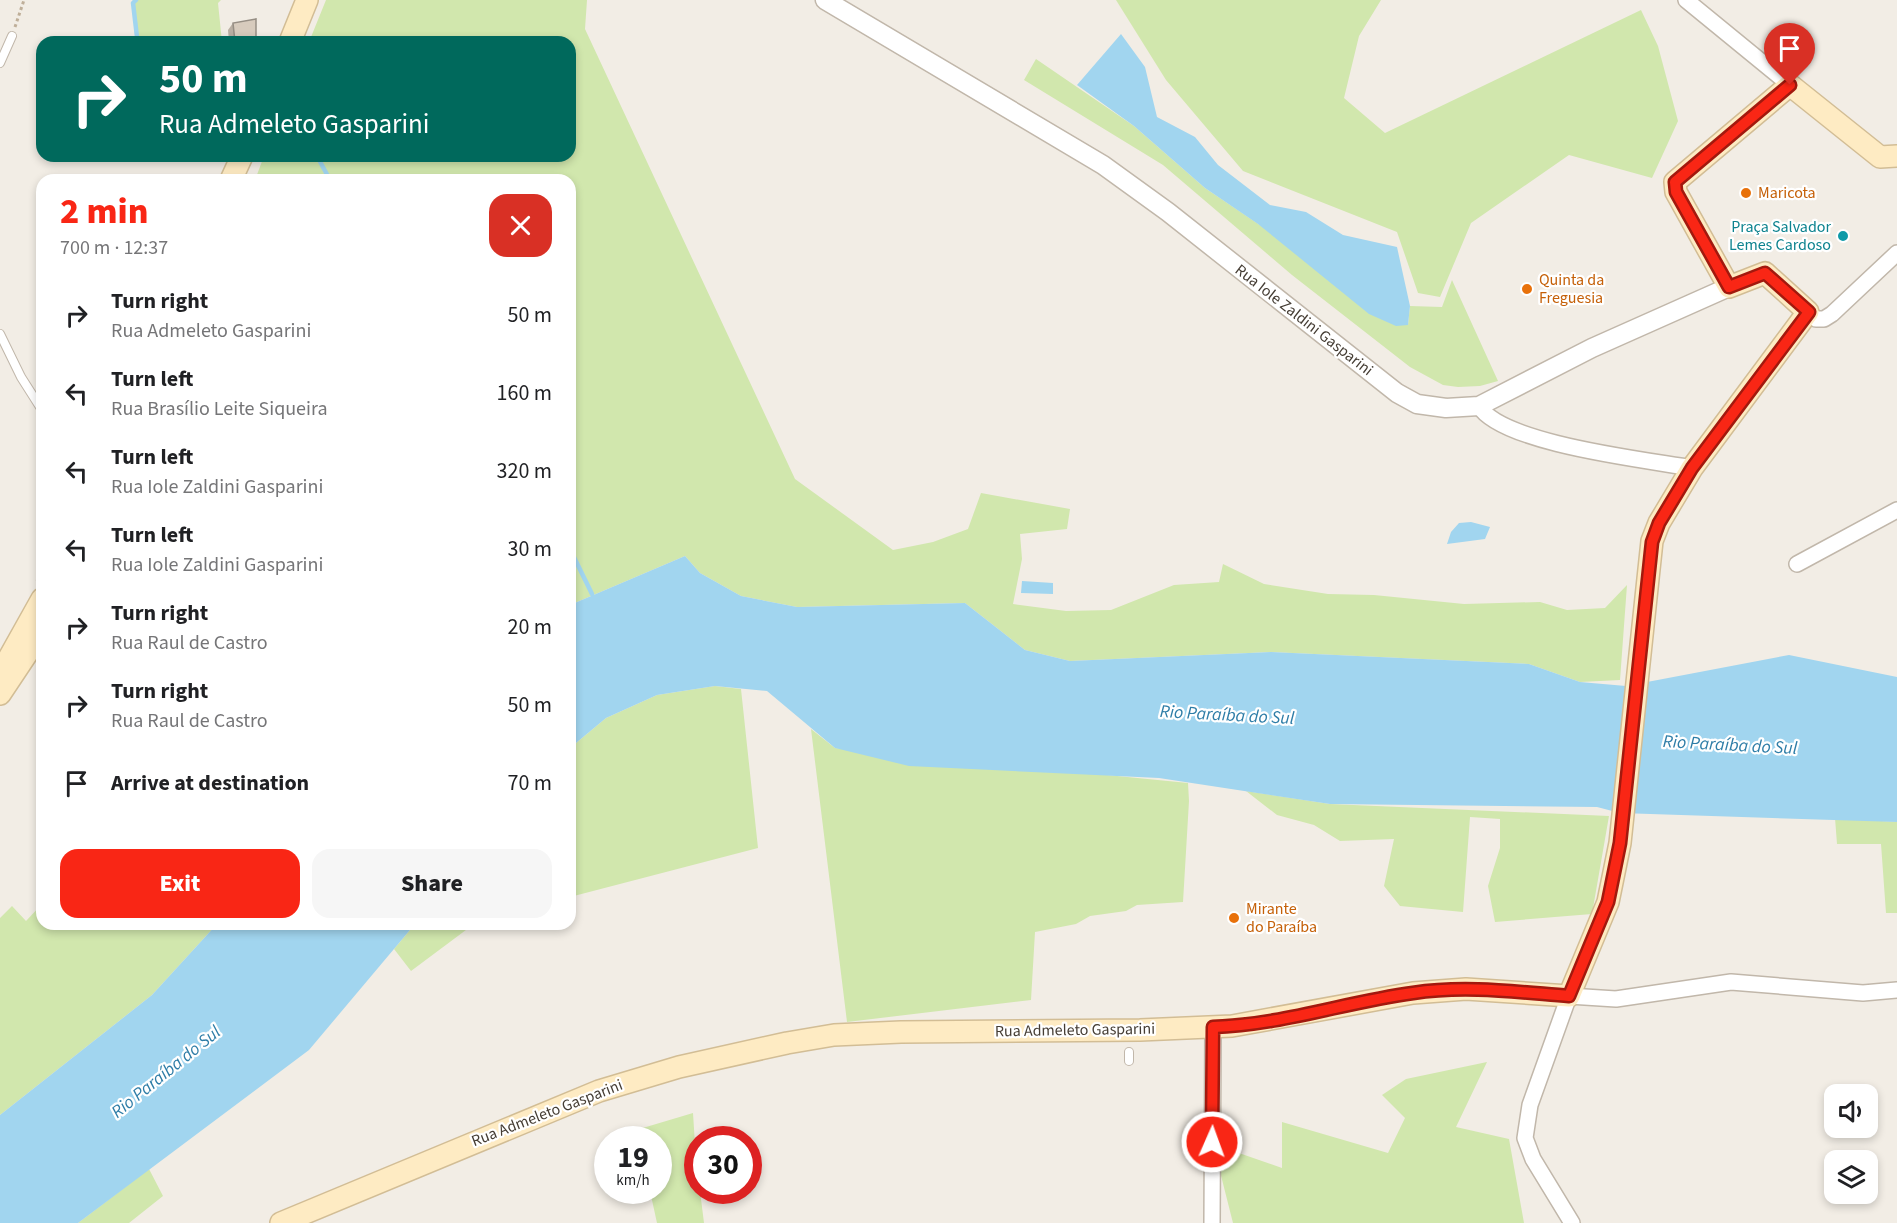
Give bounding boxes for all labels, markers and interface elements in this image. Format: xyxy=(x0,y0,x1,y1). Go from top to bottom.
pin xyxy=(1764,23,1815,85)
icon: arrive xyxy=(1773,32,1806,65)
text: 50 m xyxy=(159,49,248,109)
icon: right xyxy=(60,60,138,138)
text: Rua Admeleto Gasparini xyxy=(159,105,430,144)
place label: Maricota xyxy=(1758,182,1816,204)
text: 2 min xyxy=(60,186,148,237)
marker: Maricota xyxy=(1739,186,1753,200)
button: close xyxy=(489,194,552,257)
place label: Praça Salvador Lemes Cardoso xyxy=(1729,216,1831,256)
marker: Praça Salvador Lemes Cardoso xyxy=(1836,229,1850,243)
text: 700 m · 12:37 xyxy=(60,234,168,262)
street label: Rua Iole Zaldini Gasparini xyxy=(1230,259,1378,381)
place label: Quinta da Freguesia xyxy=(1539,269,1604,309)
marker: Quinta da Freguesia xyxy=(1520,282,1534,296)
text: Turn right xyxy=(111,285,208,317)
icon: right xyxy=(60,299,93,332)
text: 50 m xyxy=(507,299,552,331)
text: Rua Admeleto Gasparini xyxy=(111,317,311,345)
text: Turn left xyxy=(111,363,193,395)
icon: left xyxy=(60,377,93,410)
text: 160 m xyxy=(497,377,552,409)
text: Rua Brasílio Leite Siqueira xyxy=(111,395,328,423)
text: Turn left xyxy=(111,441,193,473)
icon: left xyxy=(60,455,93,488)
text: 320 m xyxy=(497,455,552,487)
text: Rua Iole Zaldini Gasparini xyxy=(111,473,323,501)
text: Turn left xyxy=(111,519,193,551)
icon: left xyxy=(60,533,93,566)
text: 30 m xyxy=(507,533,552,565)
text: Rua Iole Zaldini Gasparini xyxy=(111,551,323,579)
text: Turn right xyxy=(111,597,208,629)
icon: right xyxy=(60,611,93,644)
text: 20 m xyxy=(507,611,552,643)
text: Rua Raul de Castro xyxy=(111,629,268,657)
text: Turn right xyxy=(111,675,208,707)
icon: right xyxy=(60,689,93,722)
text: 50 m xyxy=(507,689,552,721)
water label: Rio Paraíba do Sul xyxy=(1159,699,1295,731)
text: Rua Raul de Castro xyxy=(111,707,268,735)
water label: Rio Paraíba do Sul xyxy=(1662,729,1798,761)
icon: arrive xyxy=(60,767,93,800)
text: Arrive at destination xyxy=(111,767,309,799)
text: 70 m xyxy=(507,767,552,799)
button: Exit xyxy=(60,849,300,918)
button: Share xyxy=(312,849,552,918)
place label: Mirante do Paraíba xyxy=(1246,898,1317,938)
marker: Mirante do Paraíba xyxy=(1227,911,1241,925)
street label: Rua Admeleto Gasparini xyxy=(995,1018,1155,1042)
water label: Rio Paraíba do Sul xyxy=(106,1020,227,1124)
street label: Rua Admeleto Gasparini xyxy=(468,1074,626,1152)
map controls xyxy=(1824,1084,1878,1204)
button: sound xyxy=(1824,1084,1878,1138)
position arrow xyxy=(1180,1110,1244,1174)
speed limit sign: 30 xyxy=(684,1126,762,1204)
text: 19 xyxy=(617,1136,649,1179)
button: layers xyxy=(1824,1150,1878,1204)
text: km/h xyxy=(616,1170,650,1191)

